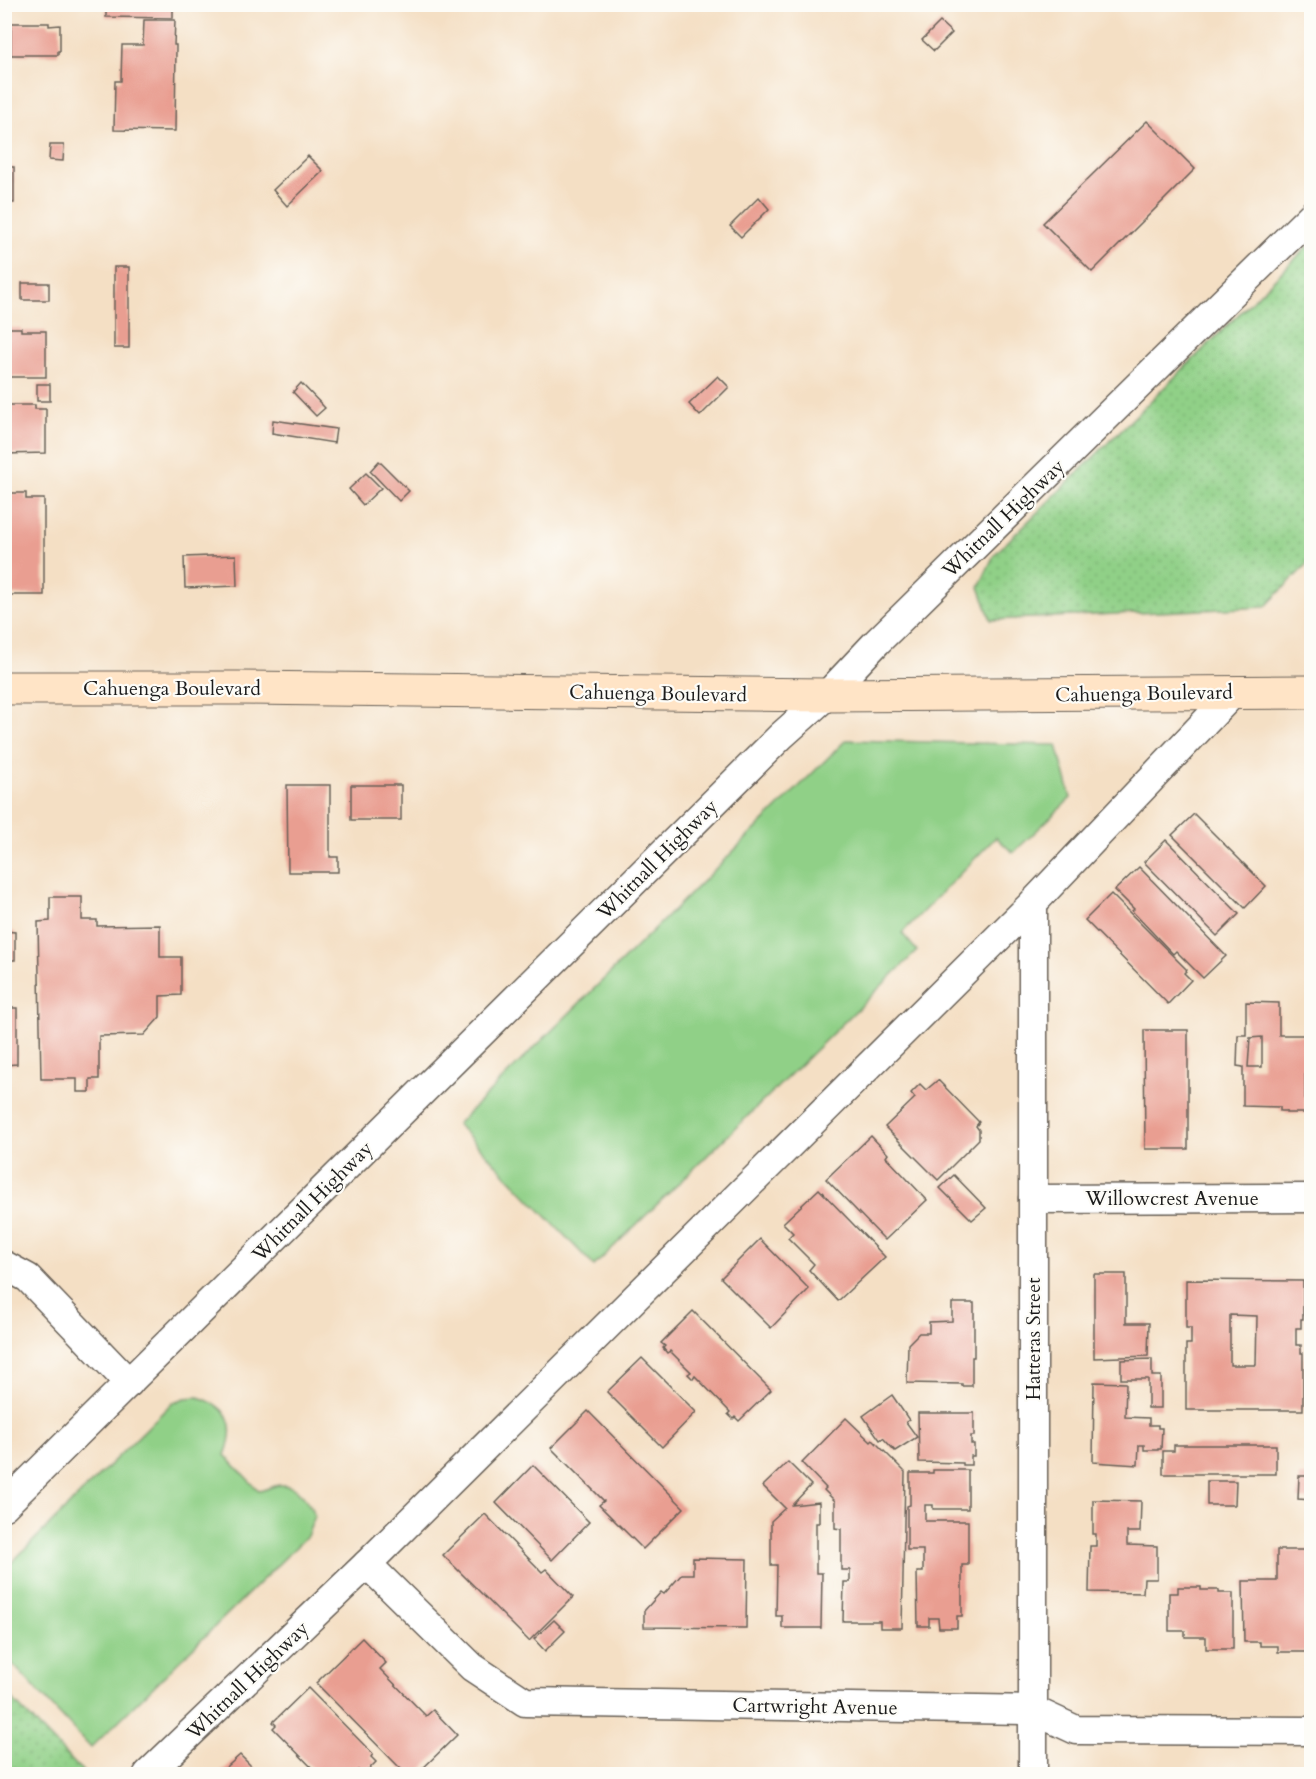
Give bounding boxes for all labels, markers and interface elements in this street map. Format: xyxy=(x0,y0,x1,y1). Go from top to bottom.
street label: Whitnall Highway xyxy=(936,453,1071,584)
street label: Cahuenga Boulevard xyxy=(83,675,261,702)
street label: Cahuenga Boulevard xyxy=(569,678,747,709)
street label: Cahuenga Boulevard xyxy=(1055,678,1233,709)
street label: Whitnall Highway xyxy=(590,793,724,926)
street label: Whitnall Highway xyxy=(245,1135,379,1268)
street label: Willowcrest Avenue xyxy=(1084,1185,1259,1212)
street label: Hatteras Street xyxy=(1020,1277,1047,1401)
street label: Whitnall Highway xyxy=(180,1615,315,1746)
street label: Cartwright Avenue xyxy=(732,1692,898,1721)

